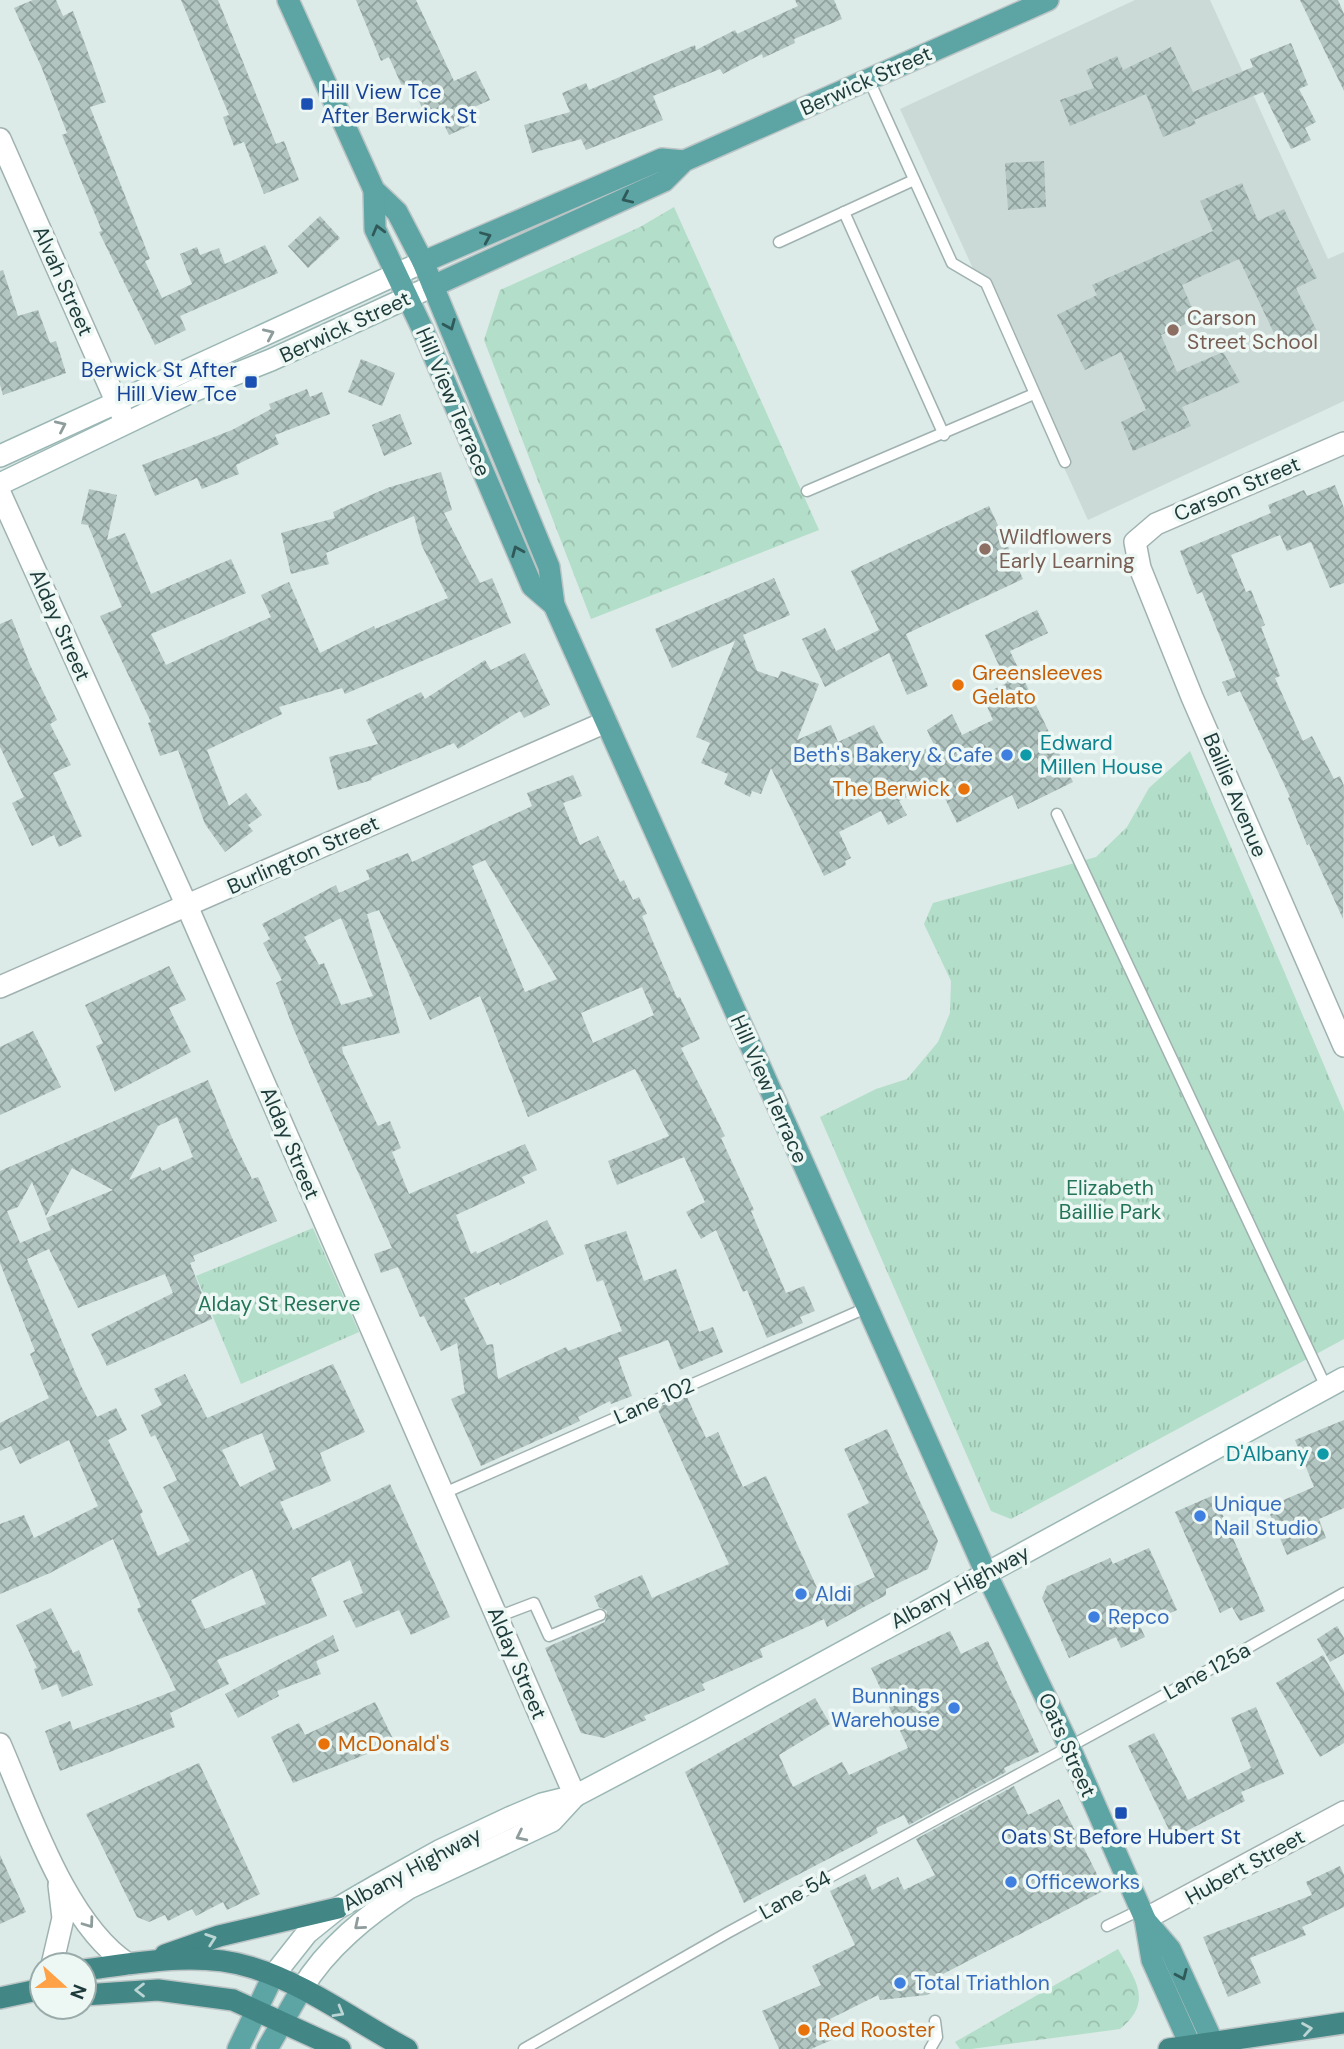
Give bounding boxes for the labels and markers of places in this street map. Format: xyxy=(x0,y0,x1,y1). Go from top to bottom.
place label: Hill View Tce After Berwick St xyxy=(321,78,477,130)
marker: Hill View Tce After Berwick St xyxy=(299,96,315,112)
place label: Carson Street School xyxy=(1187,304,1318,356)
marker: Carson Street School xyxy=(1165,322,1181,338)
place label: Berwick St After Hill View Tce xyxy=(81,356,237,408)
marker: Berwick St After Hill View Tce xyxy=(243,374,259,390)
place label: Wildflowers Early Learning xyxy=(999,523,1135,575)
marker: Wildflowers Early Learning xyxy=(977,541,993,557)
place label: Greensleeves Gelato xyxy=(972,659,1103,711)
marker: Greensleeves Gelato xyxy=(950,677,966,693)
place label: Edward Millen House xyxy=(1040,729,1163,781)
place label: Beth's Bakery & Cafe xyxy=(793,741,993,769)
marker: Beth's Bakery & Cafe xyxy=(999,747,1015,763)
marker: Edward Millen House xyxy=(1018,747,1034,763)
place label: The Berwick xyxy=(833,775,950,803)
marker: The Berwick xyxy=(956,781,972,797)
place label: D'Albany xyxy=(1226,1440,1309,1468)
marker: D'Albany xyxy=(1315,1446,1331,1462)
place label: Unique Nail Studio xyxy=(1214,1490,1318,1542)
marker: Unique Nail Studio xyxy=(1192,1508,1208,1524)
place label: Aldi xyxy=(815,1580,852,1608)
marker: Aldi xyxy=(793,1586,809,1602)
place label: Repco xyxy=(1108,1603,1169,1631)
marker: Repco xyxy=(1086,1609,1102,1625)
place label: Bunnings Warehouse xyxy=(831,1682,940,1734)
marker: Bunnings Warehouse xyxy=(946,1700,962,1716)
place label: McDonald's xyxy=(338,1730,450,1758)
marker: McDonald's xyxy=(316,1736,332,1752)
marker: Oats St Before Hubert St xyxy=(1113,1805,1129,1821)
place label: Oats St Before Hubert St xyxy=(1001,1823,1241,1851)
place label: Officeworks xyxy=(1025,1868,1140,1896)
marker: Officeworks xyxy=(1003,1874,1019,1890)
place label: Total Triathlon xyxy=(914,1969,1050,1997)
marker: Total Triathlon xyxy=(892,1975,908,1991)
place label: Red Rooster xyxy=(818,2016,935,2044)
marker: Red Rooster xyxy=(796,2022,812,2038)

